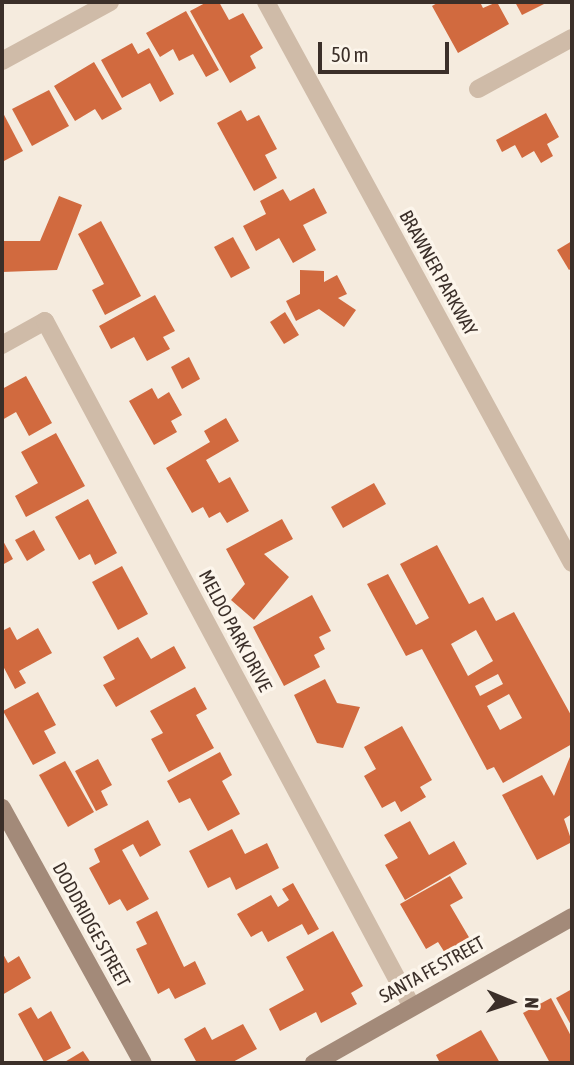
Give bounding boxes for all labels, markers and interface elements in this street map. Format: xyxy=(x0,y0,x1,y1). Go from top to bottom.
scale bar xyxy=(322,28,453,72)
text: 50 m xyxy=(331,42,369,66)
street label: BRAWNER PARKWAY xyxy=(394,206,482,340)
street label: MELDO PARK DRIVE xyxy=(193,566,277,696)
street label: DODDRIDGE STREET xyxy=(47,859,135,991)
street label: SANTA FE STREET xyxy=(375,932,489,1008)
north arrow xyxy=(476,967,546,1037)
text: N xyxy=(521,997,543,1009)

